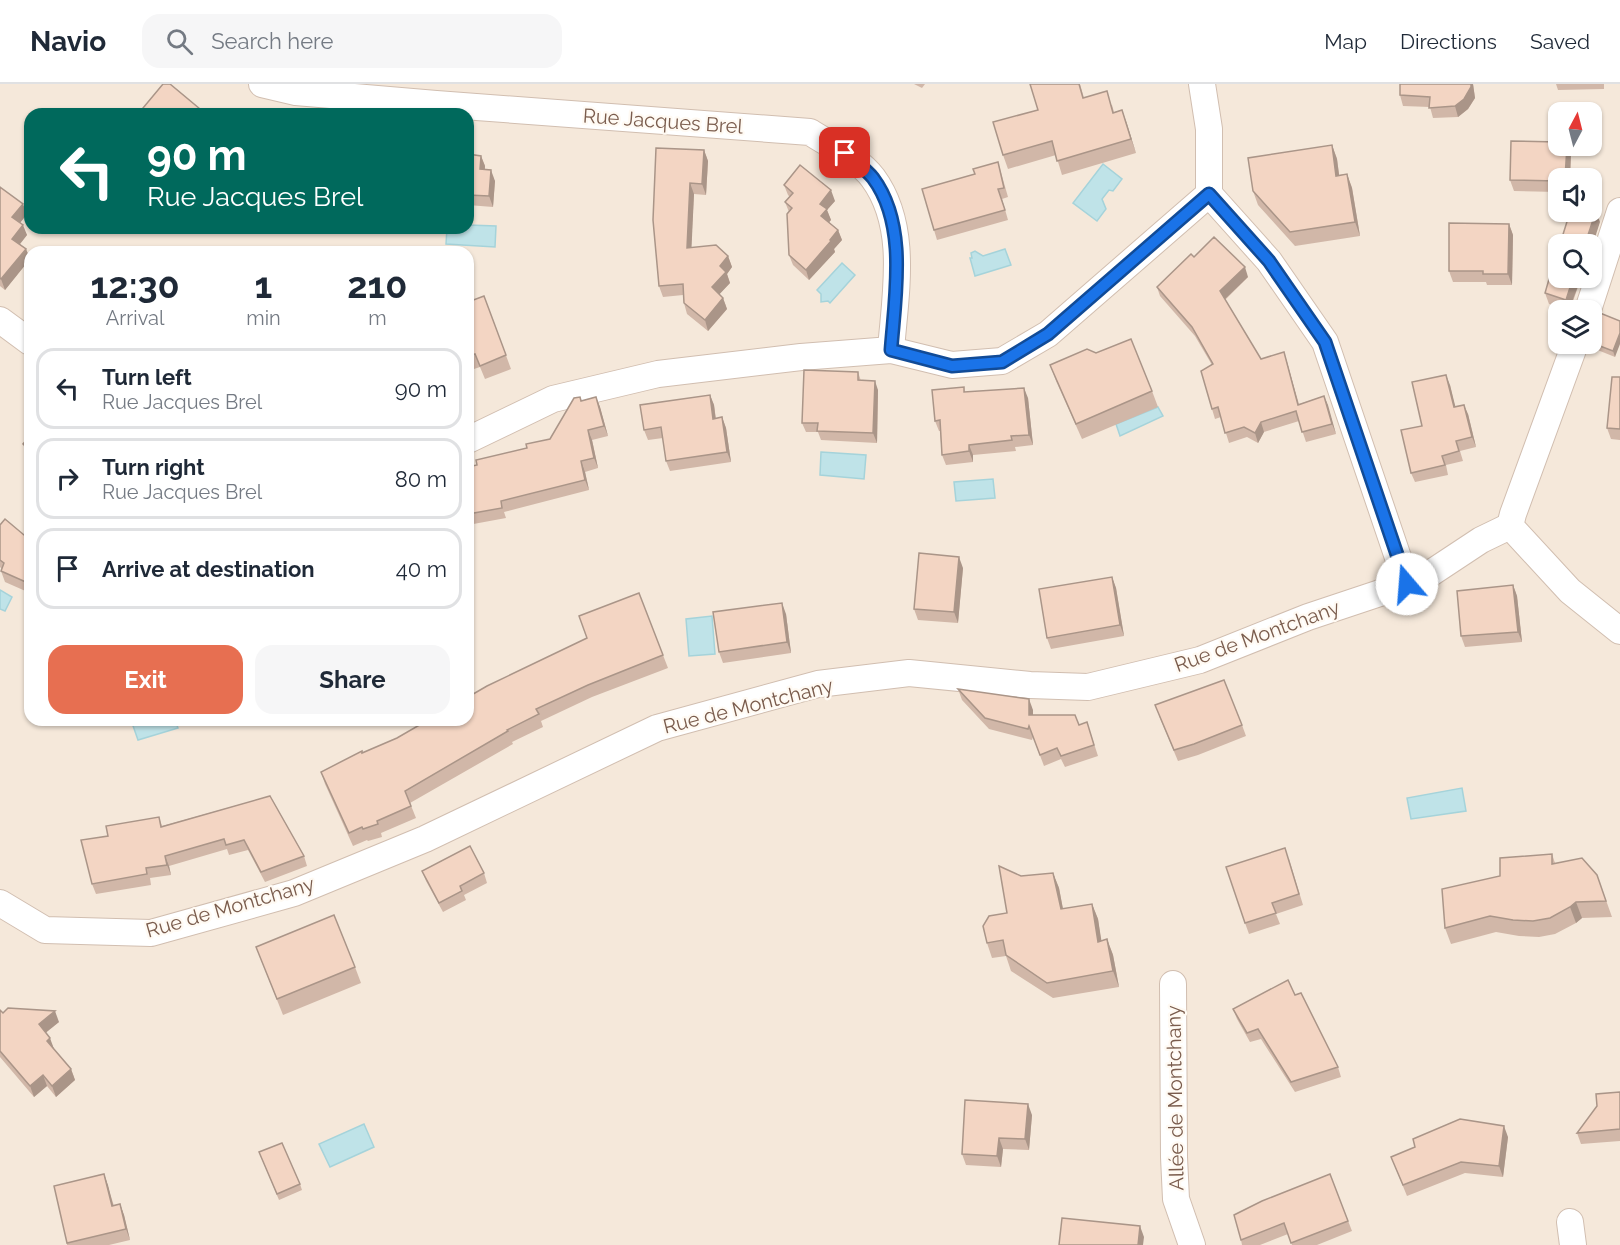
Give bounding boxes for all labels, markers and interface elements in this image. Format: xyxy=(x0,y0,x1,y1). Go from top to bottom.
search box xyxy=(142,14,562,68)
text: Navio xyxy=(30,25,106,58)
icon: search xyxy=(163,25,196,58)
text: Search here xyxy=(211,28,333,54)
text: Map xyxy=(1324,29,1367,54)
text: Directions xyxy=(1400,29,1497,54)
text: Saved xyxy=(1530,29,1590,54)
north arrow xyxy=(1548,102,1602,156)
map controls xyxy=(1548,102,1602,354)
street label: Rue Jacques Brel xyxy=(582,103,744,139)
pin xyxy=(819,127,870,178)
text: 90 m xyxy=(147,131,247,180)
icon: left xyxy=(48,132,126,210)
icon: arrive xyxy=(828,136,861,169)
button: sound xyxy=(1548,168,1602,222)
text: Rue Jacques Brel xyxy=(147,181,363,212)
button: search xyxy=(1548,234,1602,288)
text: 12:30 xyxy=(91,264,180,306)
text: 1 xyxy=(255,264,272,306)
text: 210 xyxy=(347,264,407,306)
button: layers xyxy=(1548,300,1602,354)
text: Arrival xyxy=(106,306,164,330)
text: min xyxy=(246,306,281,330)
text: m xyxy=(368,306,387,330)
text: Turn left xyxy=(102,364,192,390)
icon: left xyxy=(51,372,84,405)
text: 90 m xyxy=(395,376,447,402)
text: Rue Jacques Brel xyxy=(102,390,262,414)
text: Turn right xyxy=(102,454,205,480)
icon: right xyxy=(51,462,84,495)
text: 80 m xyxy=(395,466,447,492)
text: Rue Jacques Brel xyxy=(102,480,262,504)
icon: arrive xyxy=(51,552,84,585)
position arrow xyxy=(1375,552,1439,616)
text: Arrive at destination xyxy=(102,556,315,582)
text: 40 m xyxy=(396,556,447,582)
street label: Rue de Montchany xyxy=(1171,595,1343,677)
button: Exit xyxy=(48,645,243,714)
button: Share xyxy=(255,645,450,714)
street label: Rue de Montchany xyxy=(661,673,836,739)
street label: Rue de Montchany xyxy=(143,871,317,943)
street label: Allée de Montchany xyxy=(1161,1005,1189,1191)

